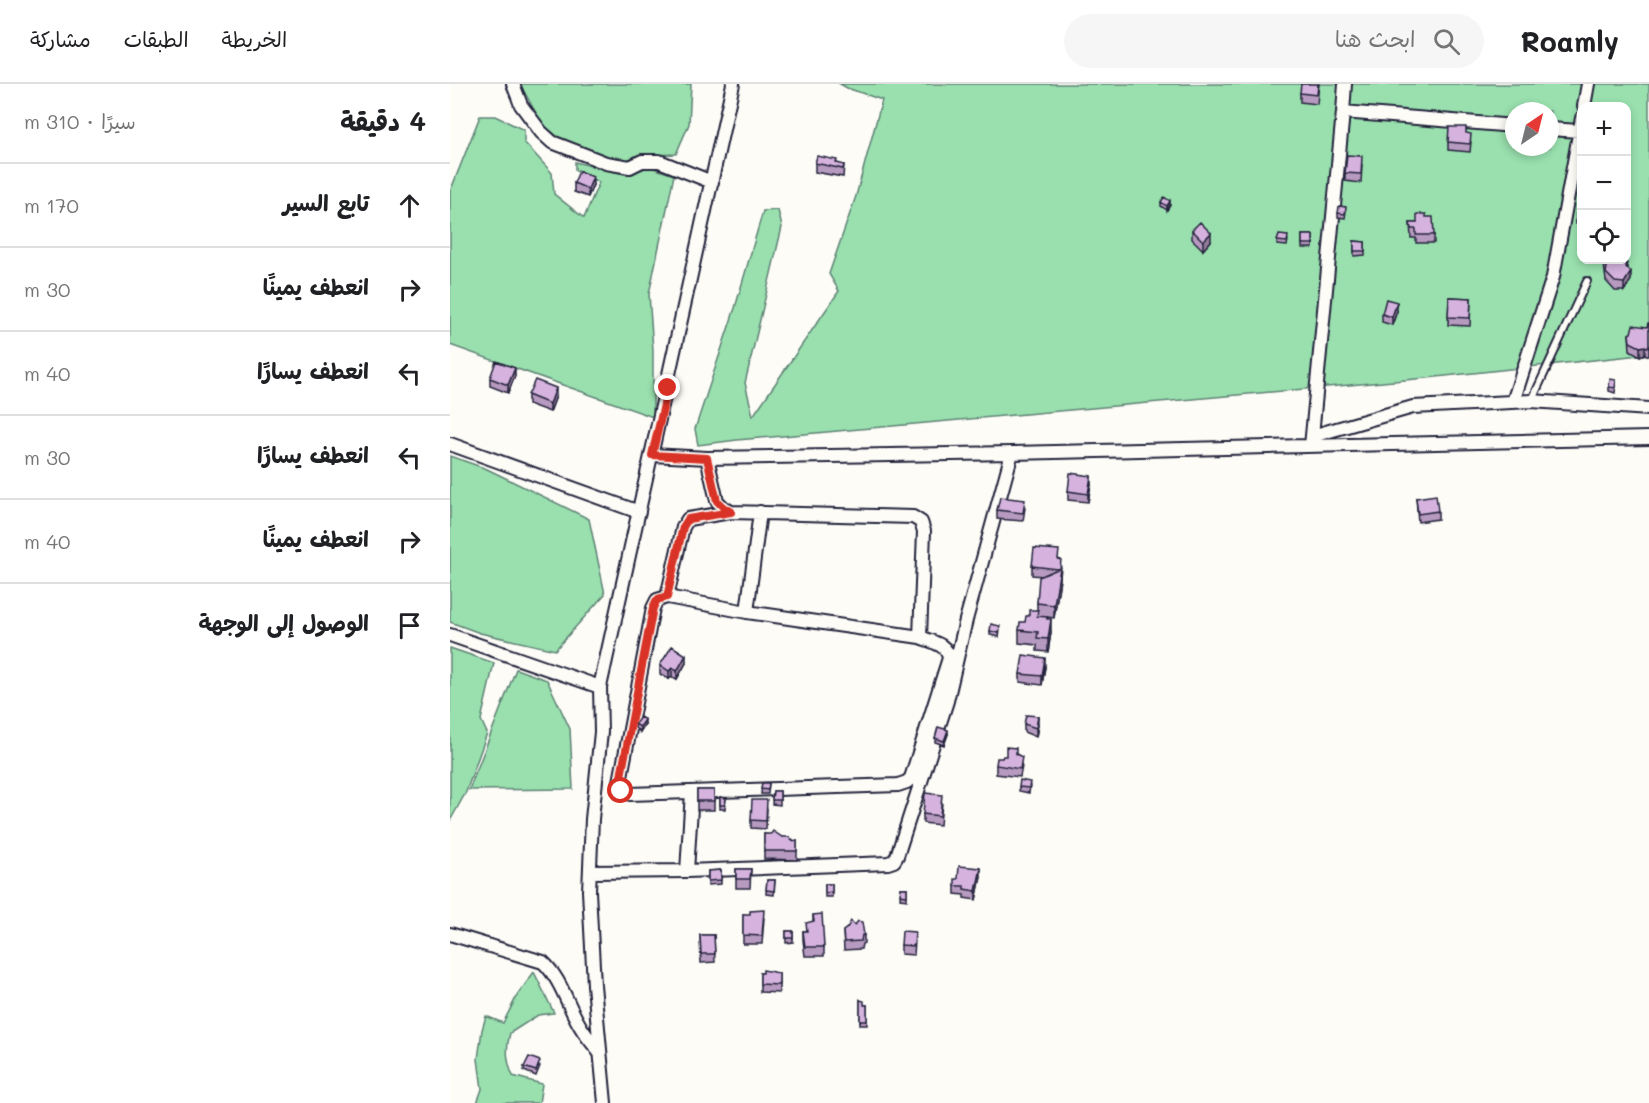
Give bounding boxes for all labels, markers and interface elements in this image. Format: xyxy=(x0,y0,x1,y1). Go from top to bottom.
search box xyxy=(1064,14,1484,68)
text: Roamly xyxy=(1520,23,1619,59)
text: ابحث هنا xyxy=(1335,24,1415,53)
text: مشاركة xyxy=(30,25,91,52)
text: الطبقات xyxy=(124,25,189,52)
text: الخريطة xyxy=(222,25,287,52)
icon: search xyxy=(1430,25,1463,58)
north arrow xyxy=(1505,102,1559,156)
map controls xyxy=(1577,102,1631,264)
button: + xyxy=(1577,102,1631,156)
text: 4 دقيقة xyxy=(340,104,426,138)
text: سيرًا · 310 m xyxy=(24,108,136,134)
button: − xyxy=(1577,156,1631,210)
text: تابع السير xyxy=(283,188,369,217)
icon: ahead xyxy=(393,189,426,222)
text: 170 m xyxy=(24,192,79,218)
button: locate xyxy=(1577,210,1631,264)
text: انعطف يمينًا xyxy=(263,272,369,301)
icon: right xyxy=(393,273,426,306)
text: 30 m xyxy=(24,276,70,302)
text: انعطف يسارًا xyxy=(257,356,369,385)
icon: left xyxy=(393,357,426,390)
text: 40 m xyxy=(24,360,70,386)
route end xyxy=(654,374,680,400)
text: انعطف يسارًا xyxy=(257,440,369,469)
icon: left xyxy=(393,441,426,474)
text: 30 m xyxy=(24,444,70,470)
text: انعطف يمينًا xyxy=(263,524,369,553)
icon: right xyxy=(393,525,426,558)
text: 40 m xyxy=(24,528,70,554)
text: الوصول إلى الوجهة xyxy=(198,608,369,637)
icon: arrive xyxy=(393,609,426,642)
route start xyxy=(607,777,633,803)

